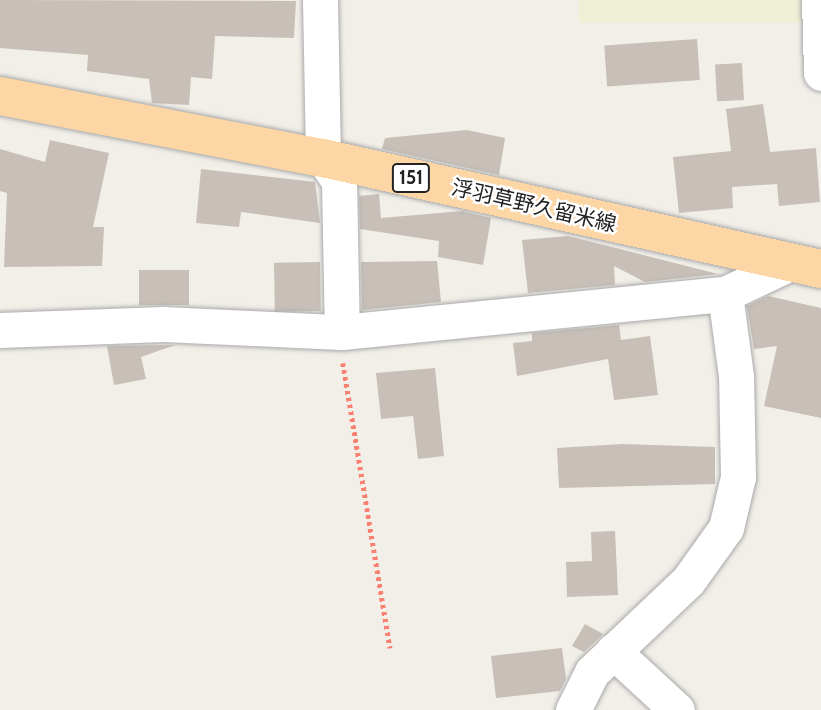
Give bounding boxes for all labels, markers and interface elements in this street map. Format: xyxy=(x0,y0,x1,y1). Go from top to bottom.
road number: 151 xyxy=(392,162,430,194)
street label: 浮羽草野久留米線 xyxy=(449,175,619,237)

